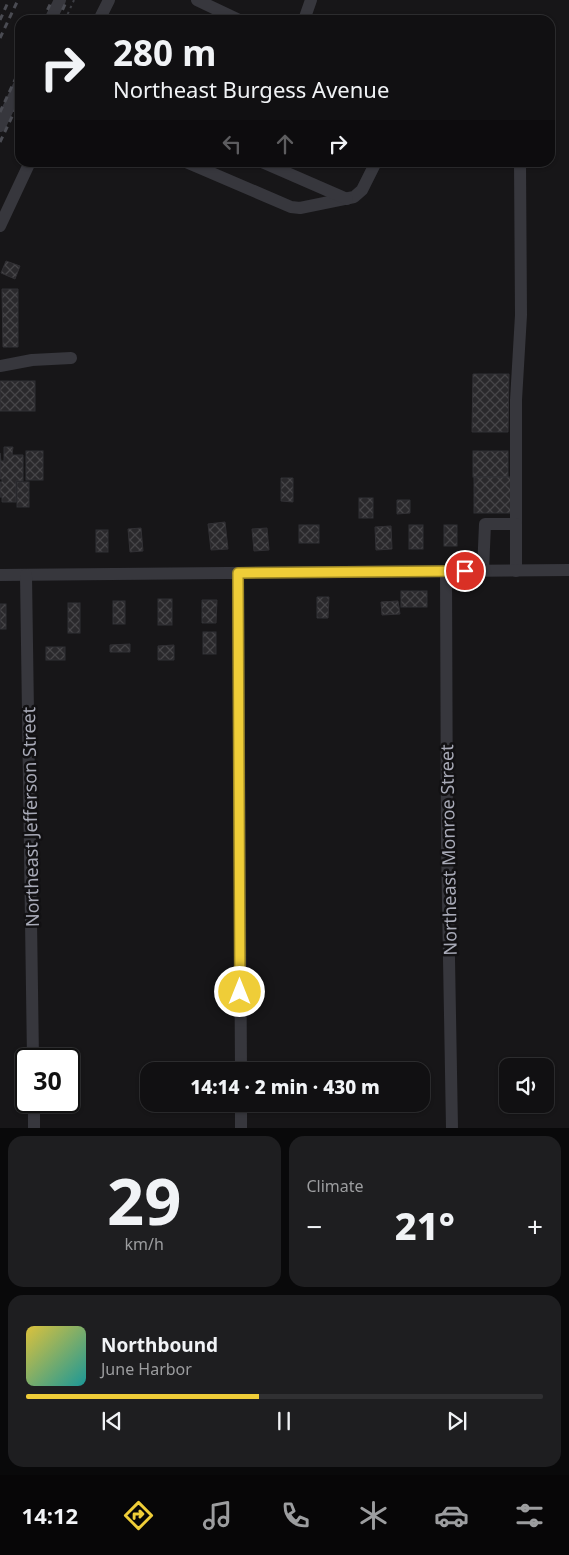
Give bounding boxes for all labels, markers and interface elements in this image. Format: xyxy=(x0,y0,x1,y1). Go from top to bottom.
text: 280 m xyxy=(113,29,216,76)
icon: right xyxy=(30,35,95,100)
text: Northeast Burgess Avenue xyxy=(113,74,389,104)
icon: left xyxy=(218,130,246,158)
icon: ahead xyxy=(271,130,299,158)
icon: right xyxy=(324,130,352,158)
pin xyxy=(444,550,486,592)
icon: arrive xyxy=(451,557,479,585)
street label: Northeast Jefferson Street xyxy=(16,706,44,927)
street label: Northeast Monroe Street xyxy=(434,744,462,956)
position arrow xyxy=(213,965,265,1017)
speed limit sign: 30 xyxy=(15,1048,80,1113)
map controls xyxy=(499,1058,554,1113)
button: sound xyxy=(499,1058,554,1113)
text: 14:14 · 2 min · 430 m xyxy=(190,1074,380,1100)
text: 29 xyxy=(107,1156,181,1244)
text: Climate xyxy=(307,1175,364,1197)
text: 21° xyxy=(395,1199,455,1251)
text: − xyxy=(307,1207,323,1245)
text: + xyxy=(527,1207,543,1245)
text: km/h xyxy=(125,1233,164,1255)
text: Northbound xyxy=(101,1332,218,1358)
text: June Harbor xyxy=(101,1358,192,1380)
icon: previous xyxy=(98,1407,126,1435)
icon: pause xyxy=(270,1407,298,1435)
icon: next xyxy=(443,1407,471,1435)
icon: directions xyxy=(121,1498,156,1533)
icon: music xyxy=(200,1498,235,1533)
icon: phone xyxy=(278,1498,313,1533)
icon: climate xyxy=(356,1498,391,1533)
icon: car xyxy=(434,1498,469,1533)
icon: filters xyxy=(512,1498,547,1533)
text: 14:12 xyxy=(22,1500,78,1530)

